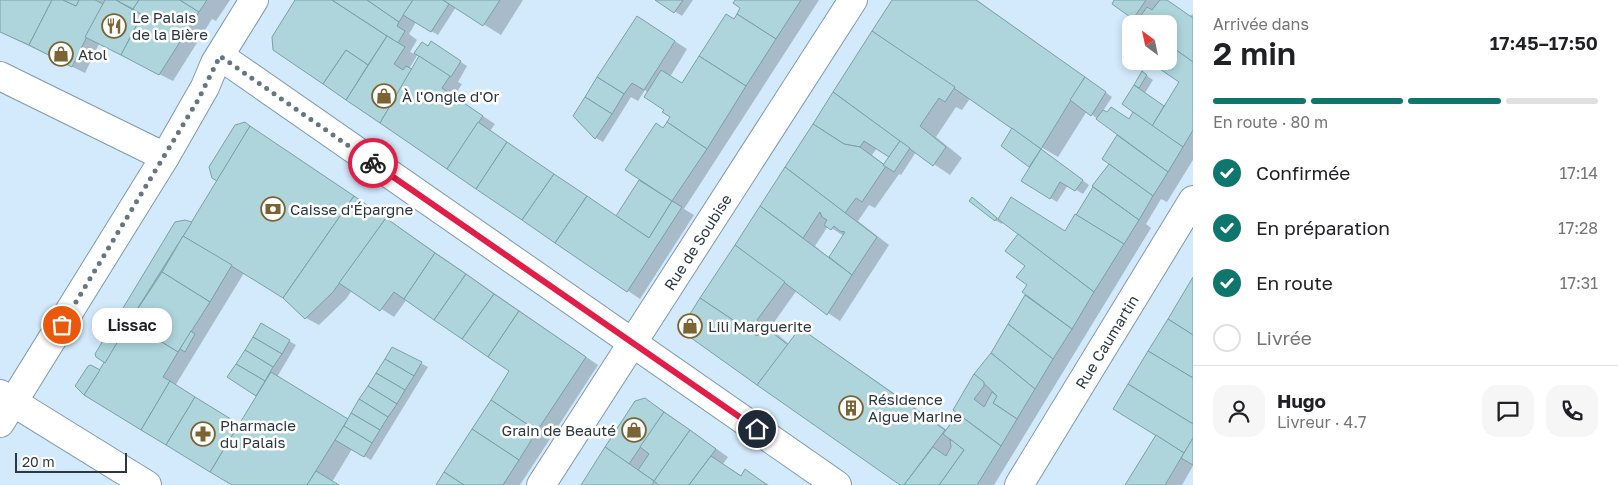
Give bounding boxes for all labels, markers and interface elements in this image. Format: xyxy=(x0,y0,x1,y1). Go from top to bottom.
place label: Le Palais de la Bière xyxy=(132,8,208,43)
restaurant icon: Le Palais de la Bière xyxy=(101,13,127,39)
text: Arrivée dans xyxy=(1213,14,1309,34)
north arrow xyxy=(1122,15,1178,70)
map controls xyxy=(1122,15,1177,70)
text: 17:45–17:50 xyxy=(1490,31,1598,54)
text: 2 min xyxy=(1213,34,1296,72)
shop icon: Atol xyxy=(48,41,74,67)
place label: Atol xyxy=(78,45,107,63)
shop icon: À l'Ongle d'Or xyxy=(371,83,397,109)
place label: À l'Ongle d'Or xyxy=(402,87,500,105)
text: En route · 80 m xyxy=(1213,112,1328,132)
courier xyxy=(348,138,398,188)
icon: bike xyxy=(359,149,387,177)
icon: check xyxy=(1213,159,1241,187)
text: Confirmée xyxy=(1256,161,1350,184)
text: 17:14 xyxy=(1559,163,1598,183)
street label: Rue de Soubise xyxy=(660,190,735,293)
bank icon: Caisse d'Épargne xyxy=(260,196,286,222)
place label: Caisse d'Épargne xyxy=(290,200,414,218)
icon: check xyxy=(1213,214,1241,242)
text: En préparation xyxy=(1256,216,1390,239)
text: 17:28 xyxy=(1558,218,1598,238)
icon: check xyxy=(1213,269,1241,297)
text: En route xyxy=(1256,271,1333,294)
text: 17:31 xyxy=(1560,273,1598,293)
street label: Rue Caumartin xyxy=(1071,292,1142,392)
pin xyxy=(41,304,83,346)
callout: Lissac xyxy=(92,308,172,342)
icon: bag xyxy=(48,311,76,339)
shop icon: Lili Marguerite xyxy=(677,313,703,339)
text: Lissac xyxy=(107,315,157,335)
place label: Lili Marguerite xyxy=(708,317,812,335)
text: Livrée xyxy=(1256,326,1312,349)
button: person xyxy=(1213,385,1265,437)
button: chat xyxy=(1482,385,1534,437)
button: phone xyxy=(1546,385,1598,437)
text: Hugo xyxy=(1277,389,1326,412)
place label: Résidence Aigue Marine xyxy=(868,390,962,425)
building icon: Résidence Aigue Marine xyxy=(838,395,864,421)
pin xyxy=(736,408,778,450)
text: Livreur · 4.7 xyxy=(1277,412,1367,432)
icon: home xyxy=(743,415,771,443)
place label: Pharmacie du Palais xyxy=(220,416,296,451)
shop icon: Grain de Beauté xyxy=(621,417,647,443)
pharmacy icon: Pharmacie du Palais xyxy=(190,421,216,447)
place label: Grain de Beauté xyxy=(502,421,616,439)
scale bar xyxy=(15,450,128,473)
text: 20 m xyxy=(22,453,55,470)

